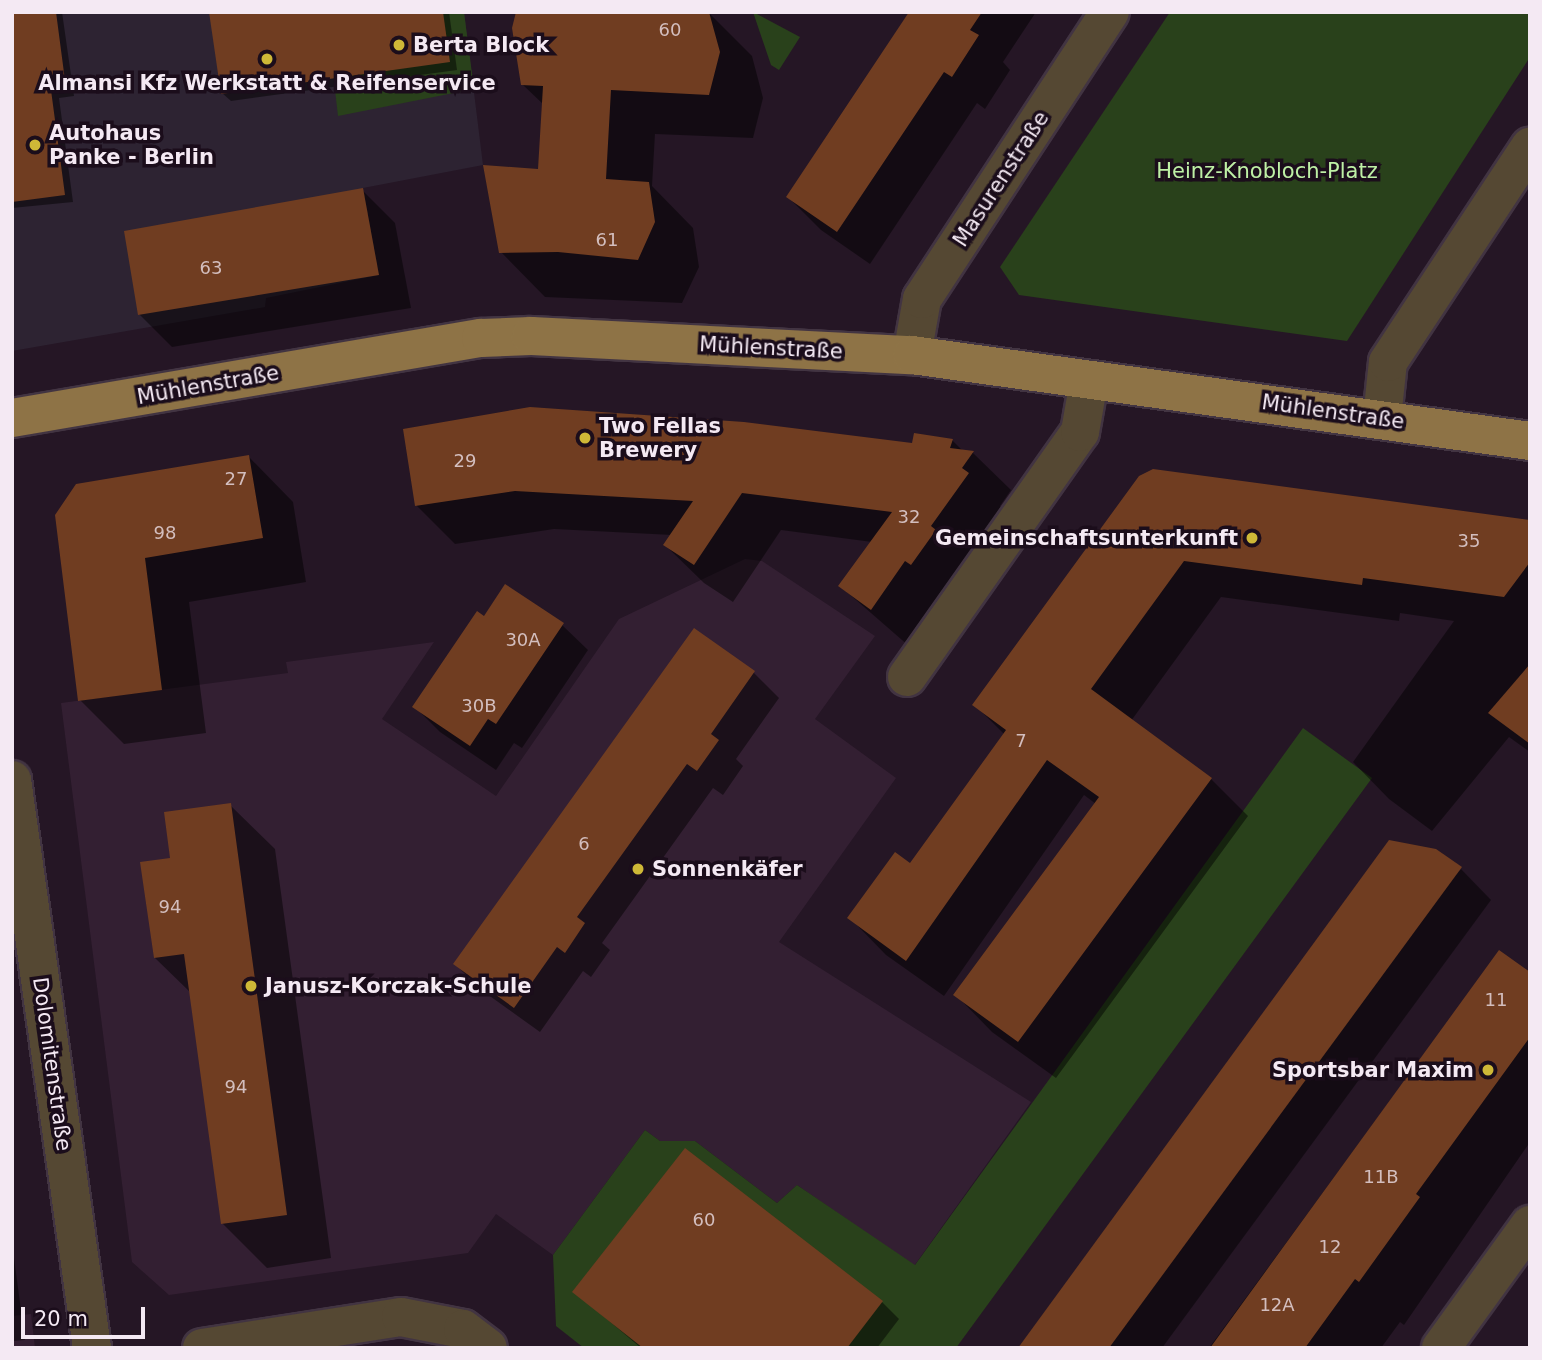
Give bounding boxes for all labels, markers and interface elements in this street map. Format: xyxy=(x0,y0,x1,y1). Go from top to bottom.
house number: 60 xyxy=(659,19,681,41)
place label: Berta Block xyxy=(413,32,549,58)
marker: Berta Block xyxy=(391,37,407,53)
marker: Almansi Kfz Werkstatt & Reifenservice xyxy=(259,51,275,67)
place label: Almansi Kfz Werkstatt & Reifenservice xyxy=(38,70,496,96)
street label: Masurenstraße xyxy=(948,107,1054,251)
place label: Autohaus Panke - Berlin xyxy=(49,120,214,170)
marker: Autohaus Panke - Berlin xyxy=(27,137,43,153)
park label: Heinz-Knobloch-Platz xyxy=(1156,158,1378,184)
house number: 61 xyxy=(596,229,618,251)
house number: 63 xyxy=(200,257,222,279)
street label: Mühlenstraße xyxy=(699,332,843,364)
street label: Mühlenstraße xyxy=(135,360,281,410)
street label: Mühlenstraße xyxy=(1260,390,1406,434)
place label: Two Fellas Brewery xyxy=(599,413,721,463)
marker: Two Fellas Brewery xyxy=(577,430,593,446)
house number: 29 xyxy=(454,450,476,472)
house number: 27 xyxy=(225,468,247,490)
house number: 32 xyxy=(898,506,920,528)
house number: 98 xyxy=(154,522,176,544)
place label: Gemeinschaftsunterkunft xyxy=(935,525,1238,551)
marker: Gemeinschaftsunterkunft xyxy=(1244,530,1260,546)
house number: 35 xyxy=(1458,530,1480,552)
house number: 30A xyxy=(505,629,541,651)
house number: 30B xyxy=(461,695,497,717)
house number: 7 xyxy=(1015,730,1027,752)
house number: 6 xyxy=(578,833,590,855)
place label: Sonnenkäfer xyxy=(652,856,803,882)
marker: Sonnenkäfer xyxy=(630,861,646,877)
house number: 94 xyxy=(159,896,181,918)
place label: Janusz-Korczak-Schule xyxy=(265,973,531,999)
street label: Dolomitenstraße xyxy=(27,975,77,1153)
marker: Janusz-Korczak-Schule xyxy=(243,978,259,994)
house number: 11 xyxy=(1485,989,1507,1011)
place label: Sportsbar Maxim xyxy=(1272,1057,1474,1083)
marker: Sportsbar Maxim xyxy=(1480,1062,1496,1078)
house number: 94 xyxy=(225,1076,247,1098)
house number: 11B xyxy=(1363,1166,1399,1188)
house number: 60 xyxy=(693,1209,715,1231)
house number: 12 xyxy=(1319,1236,1341,1258)
scale bar xyxy=(24,1294,149,1338)
house number: 12A xyxy=(1259,1294,1295,1316)
text: 20 m xyxy=(34,1307,88,1331)

